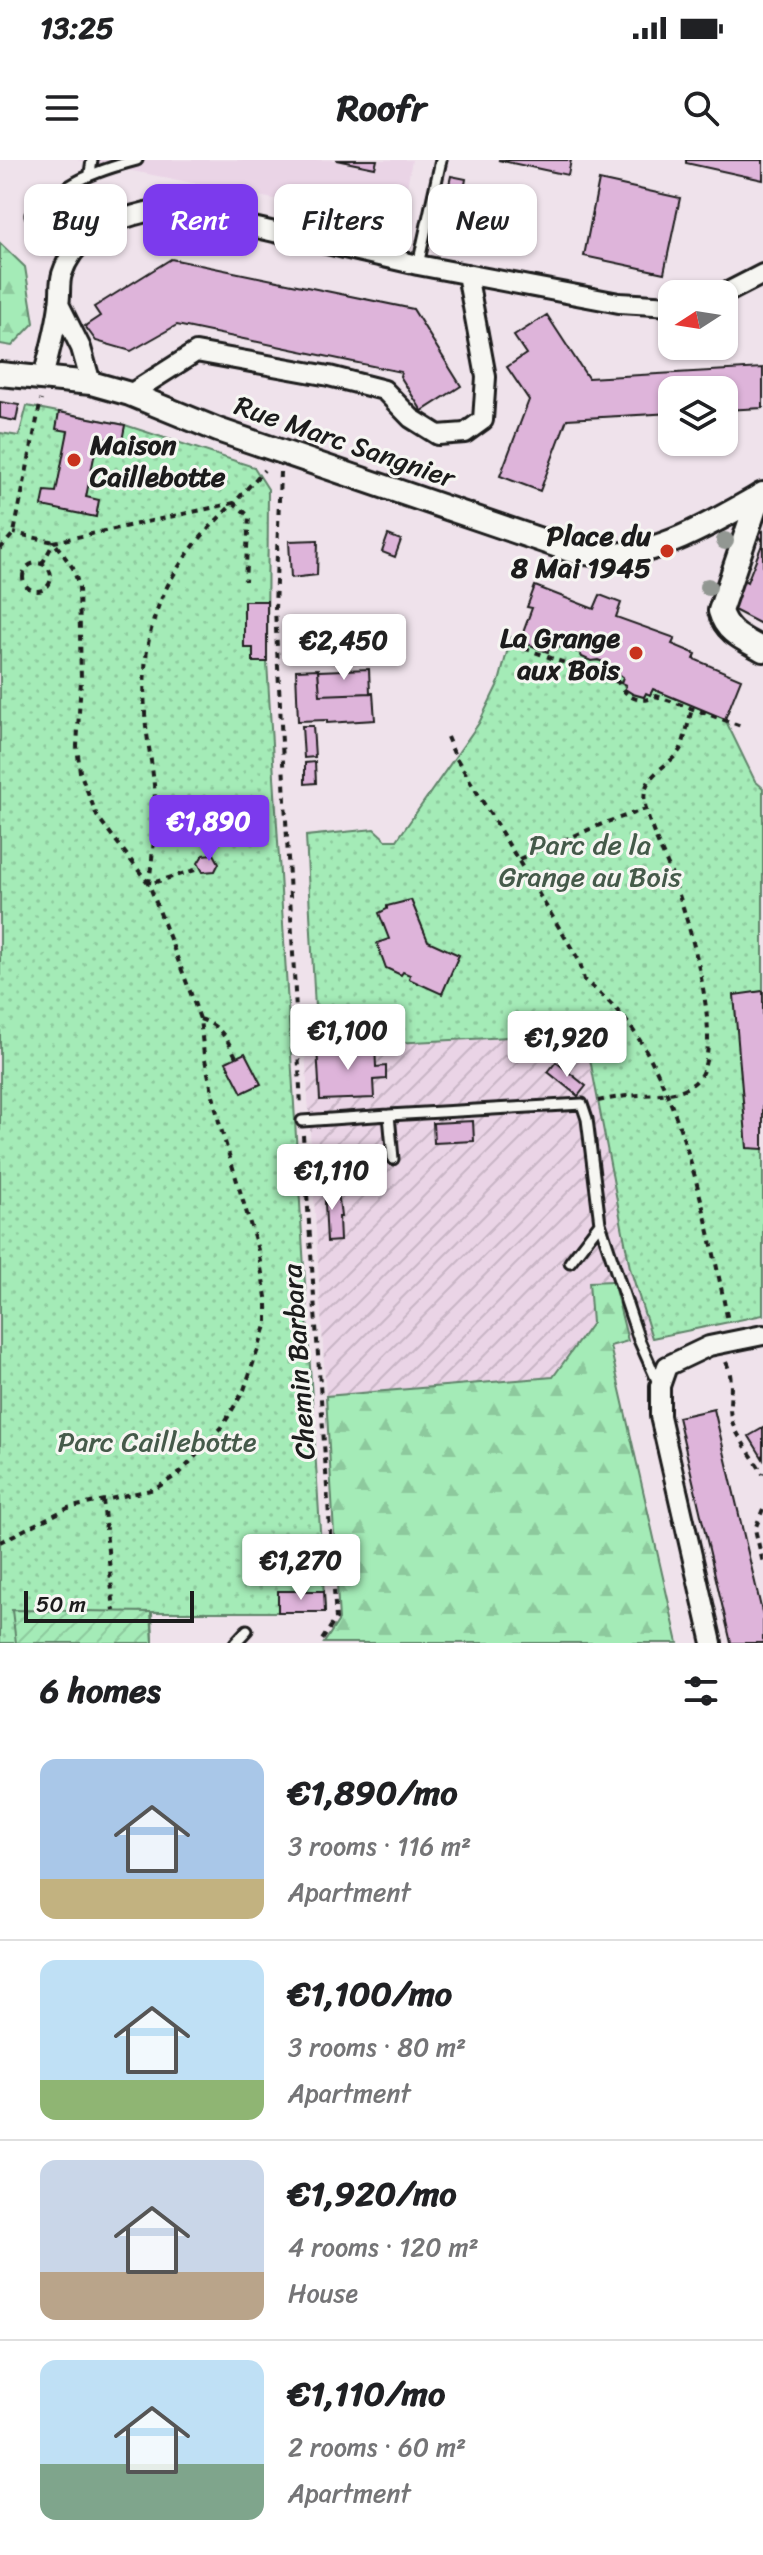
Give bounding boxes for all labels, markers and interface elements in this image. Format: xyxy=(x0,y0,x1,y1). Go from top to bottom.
text: 13:25 xyxy=(40,1,114,55)
text: Roofr xyxy=(337,76,426,140)
icon: menu xyxy=(40,86,84,130)
icon: search xyxy=(679,86,723,130)
chip: Buy xyxy=(24,184,127,256)
chip: Rent xyxy=(143,184,258,256)
chip: Filters xyxy=(274,184,412,256)
chip: New xyxy=(428,184,537,256)
north arrow xyxy=(658,280,738,360)
map controls xyxy=(658,280,738,456)
button: layers xyxy=(658,376,738,456)
street label: Rue Marc Sangnier xyxy=(228,381,463,503)
place label: Maison Caillebotte xyxy=(89,420,226,501)
marker: Maison Caillebotte xyxy=(65,451,83,469)
place label: Place du 8 Mai 1945 xyxy=(510,511,652,592)
marker: Place du 8 Mai 1945 xyxy=(658,542,676,560)
place label: La Grange aux Bois xyxy=(500,613,621,694)
pin: €2,450 xyxy=(279,614,409,682)
text: €2,450 xyxy=(300,617,388,663)
marker: La Grange aux Bois xyxy=(627,644,645,662)
pin: €1,890 xyxy=(144,795,274,863)
text: €1,890 xyxy=(167,798,251,844)
park label: Parc de la Grange au Bois xyxy=(499,820,681,901)
pin: €1,100 xyxy=(283,1004,413,1072)
text: €1,100 xyxy=(308,1007,388,1053)
pin: €1,920 xyxy=(502,1011,632,1079)
text: €1,920 xyxy=(526,1014,608,1060)
pin: €1,110 xyxy=(267,1144,397,1212)
text: €1,110 xyxy=(295,1147,369,1193)
street label: Chemin Barbara xyxy=(267,1262,330,1461)
park label: Parc Caillebotte xyxy=(57,1417,257,1466)
pin: €1,270 xyxy=(236,1534,366,1602)
text: €1,270 xyxy=(260,1537,342,1583)
text: 50 m xyxy=(36,1585,86,1624)
scale bar xyxy=(24,1587,194,1623)
text: 6 homes xyxy=(40,1661,161,1721)
icon: filters xyxy=(679,1669,723,1713)
text: €1,890/mo xyxy=(288,1763,457,1823)
icon: home xyxy=(104,1791,200,1887)
text: 3 rooms · 116 m² xyxy=(288,1823,471,1869)
text: Apartment xyxy=(288,1869,411,1915)
text: €1,100/mo xyxy=(288,1964,452,2024)
icon: home xyxy=(104,1992,200,2088)
text: 3 rooms · 80 m² xyxy=(288,2024,466,2070)
text: Apartment xyxy=(288,2070,411,2116)
text: €1,920/mo xyxy=(288,2164,457,2224)
icon: home xyxy=(104,2192,200,2288)
text: 4 rooms · 120 m² xyxy=(288,2224,479,2270)
text: House xyxy=(288,2270,358,2316)
text: €1,110/mo xyxy=(288,2364,445,2424)
icon: home xyxy=(104,2392,200,2488)
text: 2 rooms · 60 m² xyxy=(288,2424,466,2470)
text: Apartment xyxy=(288,2470,411,2516)

